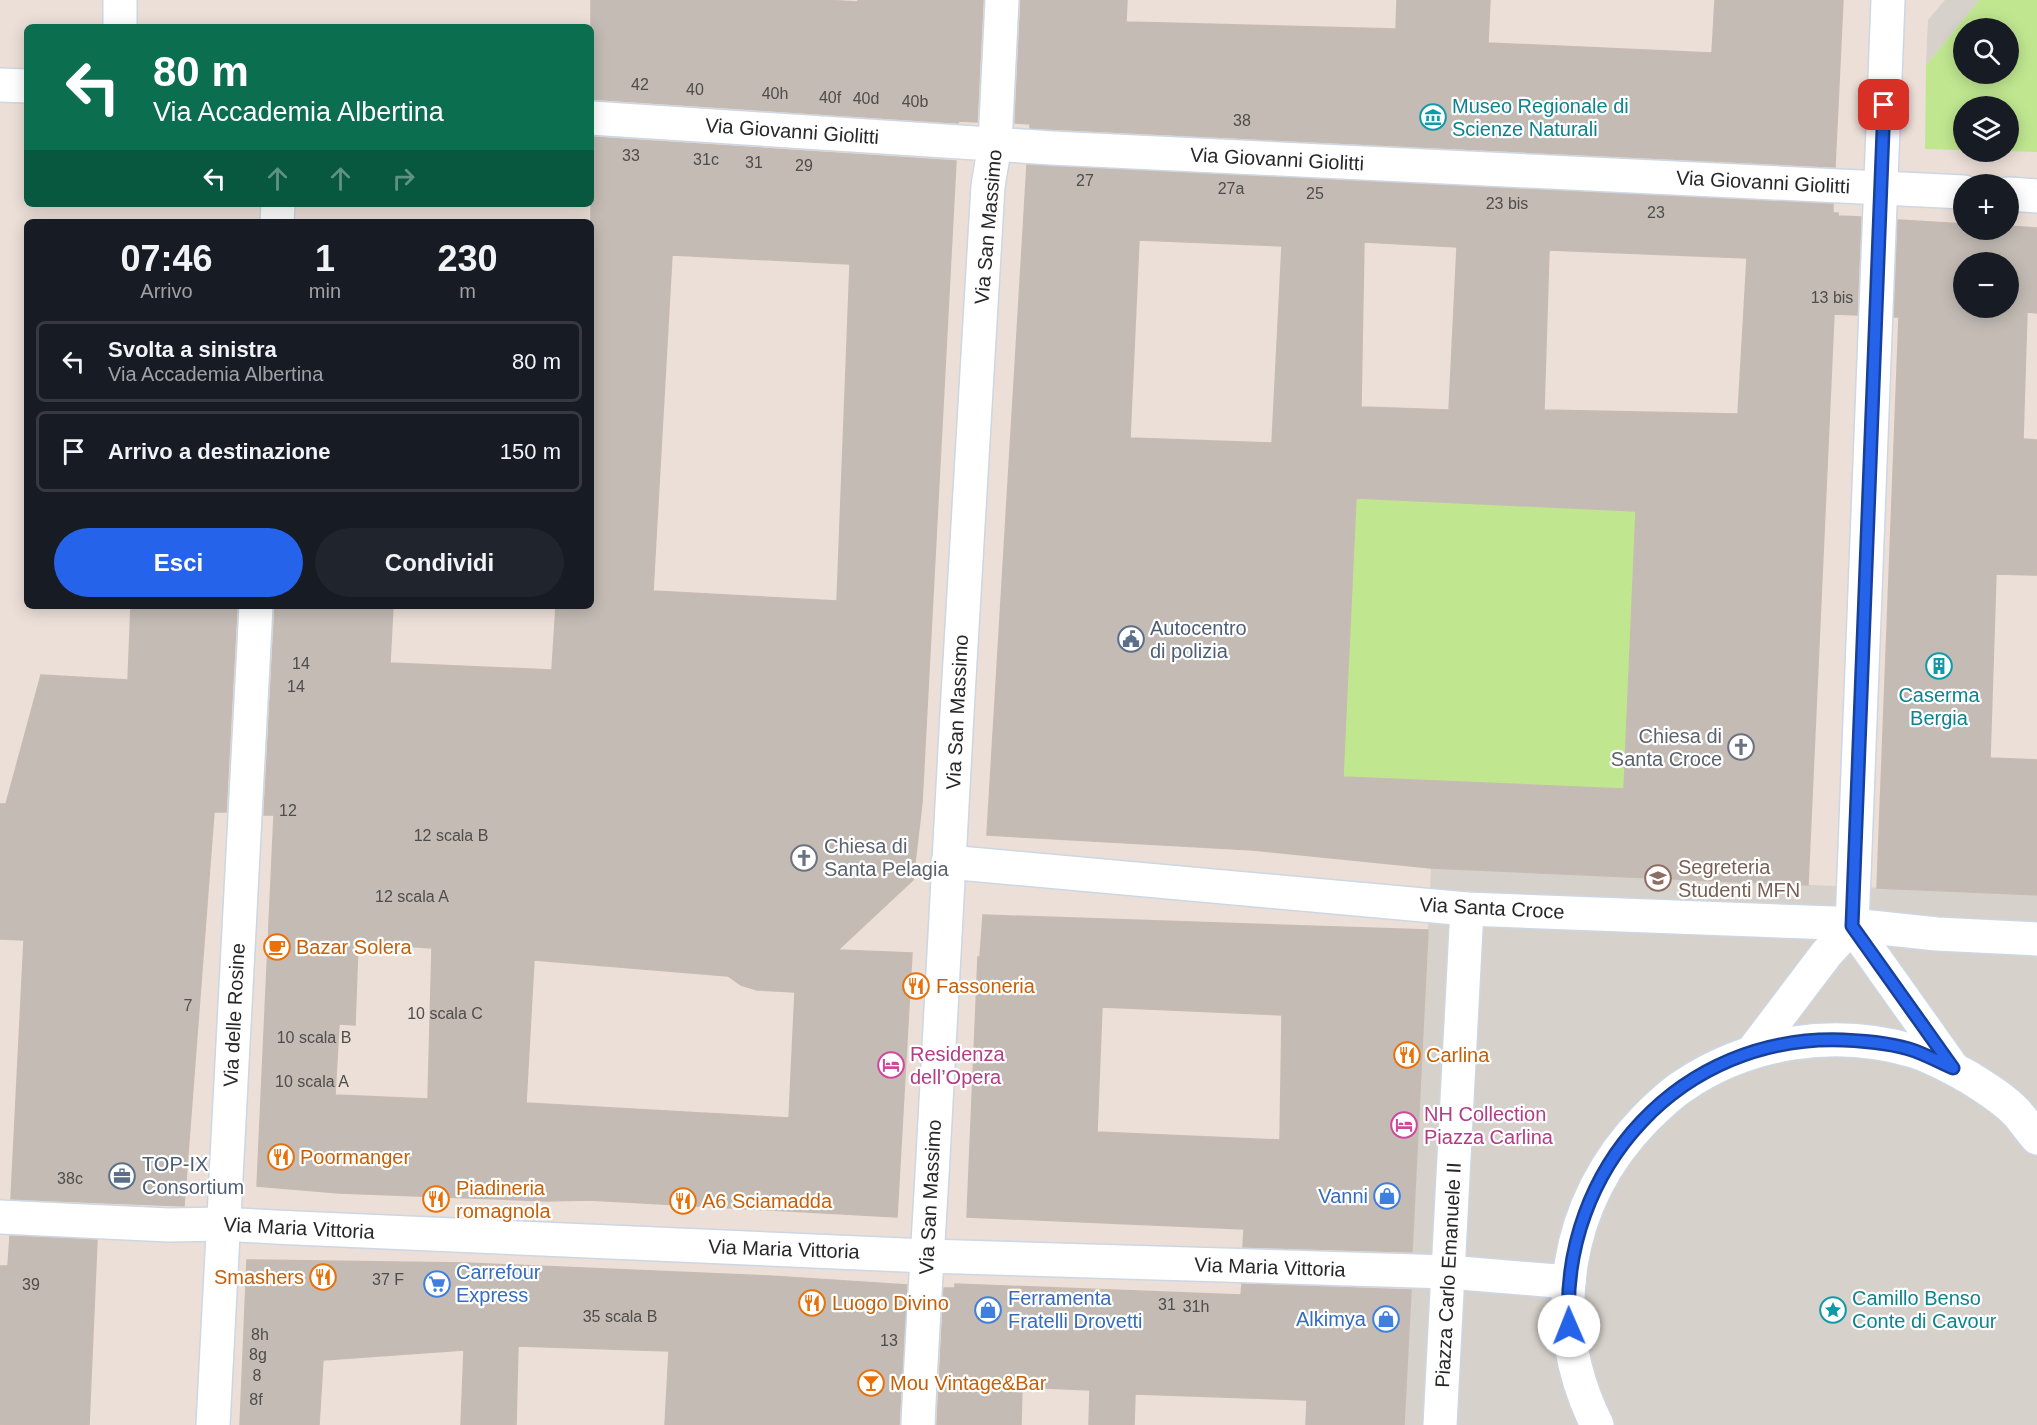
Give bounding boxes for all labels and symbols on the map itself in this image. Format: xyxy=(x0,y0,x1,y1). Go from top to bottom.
house number: 42 xyxy=(631,76,649,93)
pin xyxy=(1858,79,1909,130)
house number: 40 xyxy=(686,81,704,98)
house number: 40h xyxy=(762,85,788,102)
house number: 40f xyxy=(819,89,842,106)
house number: 40d xyxy=(853,90,879,107)
house number: 40b xyxy=(902,93,928,110)
place label: Museo Regionale di Scienze Naturali xyxy=(1452,95,1629,140)
museum icon: Museo Regionale di Scienze Naturali xyxy=(1418,102,1448,132)
house number: 38 xyxy=(1233,112,1251,129)
street label: Via Giovanni Giolitti xyxy=(704,114,880,148)
street label: Via Giovanni Giolitti xyxy=(1189,143,1365,175)
house number: 33 xyxy=(622,147,640,164)
street label: Via San Massimo xyxy=(970,149,1006,305)
house number: 31c xyxy=(693,151,719,168)
house number: 31 xyxy=(745,154,763,171)
house number: 29 xyxy=(795,157,813,174)
street label: Via Giovanni Giolitti xyxy=(1675,166,1851,198)
house number: 27 xyxy=(1076,172,1094,189)
house number: 27a xyxy=(1218,180,1244,197)
house number: 25 xyxy=(1306,185,1324,202)
house number: 23 bis xyxy=(1486,195,1528,212)
house number: 23 xyxy=(1647,204,1665,221)
house number: 13 bis xyxy=(1811,289,1853,306)
place label: Autocentro di polizia xyxy=(1150,617,1247,662)
public building icon: Autocentro di polizia xyxy=(1116,624,1146,654)
street label: Via San Massimo xyxy=(942,634,972,790)
building icon: Caserma Bergia xyxy=(1924,651,1954,681)
house number: 14 xyxy=(292,655,310,672)
house number: 14 xyxy=(287,678,305,695)
place label: Caserma Bergia xyxy=(1898,684,1980,729)
place label: Chiesa di Santa Croce xyxy=(1611,725,1722,770)
church icon: Chiesa di Santa Croce xyxy=(1726,732,1756,762)
house number: 12 xyxy=(279,802,297,819)
house number: 12 scala B xyxy=(414,827,488,844)
place label: Chiesa di Santa Pelagia xyxy=(824,835,949,880)
church icon: Chiesa di Santa Pelagia xyxy=(789,843,819,873)
place label: Segreteria Studenti MFN xyxy=(1678,856,1800,901)
school or university icon: Segreteria Studenti MFN xyxy=(1643,863,1673,893)
house number: 12 scala A xyxy=(375,888,449,905)
street label: Via Santa Croce xyxy=(1419,893,1565,923)
cafe icon: Bazar Solera xyxy=(262,932,292,962)
place label: Bazar Solera xyxy=(296,936,412,958)
street label: Via delle Rosine xyxy=(219,942,249,1088)
restaurant icon: Fassoneria xyxy=(901,971,931,1001)
place label: Fassoneria xyxy=(936,975,1036,997)
house number: 7 xyxy=(184,997,193,1014)
house number: 10 scala C xyxy=(407,1005,483,1022)
house number: 10 scala B xyxy=(277,1029,351,1046)
restaurant icon: Carlina xyxy=(1392,1040,1422,1070)
place label: Residenza dell’Opera xyxy=(910,1043,1005,1088)
place label: Carlina xyxy=(1426,1044,1490,1066)
hotel icon: Residenza dell’Opera xyxy=(876,1050,906,1080)
house number: 10 scala A xyxy=(275,1073,349,1090)
place label: NH Collection Piazza Carlina xyxy=(1424,1103,1554,1148)
hotel icon: NH Collection Piazza Carlina xyxy=(1389,1110,1419,1140)
street label: Via San Massimo xyxy=(915,1119,945,1275)
restaurant icon: Poormanger xyxy=(266,1142,296,1172)
place label: Poormanger xyxy=(300,1146,410,1168)
place label: TOP-IX Consortium xyxy=(142,1153,244,1198)
office icon: TOP-IX Consortium xyxy=(107,1161,137,1191)
street label: Piazza Carlo Emanuele II xyxy=(1431,1162,1465,1388)
house number: 38c xyxy=(57,1170,83,1187)
place label: Piadineria romagnola xyxy=(456,1177,551,1222)
shop icon: Vanni xyxy=(1372,1181,1402,1211)
restaurant icon: Piadineria romagnola xyxy=(421,1184,451,1214)
place label: Vanni xyxy=(1318,1185,1368,1207)
restaurant icon: A6 Sciamadda xyxy=(668,1186,698,1216)
place label: A6 Sciamadda xyxy=(702,1190,833,1212)
street label: Via Maria Vittoria xyxy=(223,1213,376,1243)
street label: Via Maria Vittoria xyxy=(708,1235,861,1263)
street label: Via Maria Vittoria xyxy=(1194,1253,1347,1281)
place label: Carrefour Express xyxy=(456,1261,541,1306)
restaurant icon: Smashers xyxy=(308,1262,338,1292)
place label: Smashers xyxy=(214,1266,304,1288)
supermarket icon: Carrefour Express xyxy=(422,1269,452,1299)
house number: 37 F xyxy=(372,1271,404,1288)
house number: 39 xyxy=(22,1276,40,1293)
place label: Ferramenta Fratelli Drovetti xyxy=(1008,1287,1142,1332)
place label: Camillo Benso Conte di Cavour xyxy=(1852,1287,1997,1332)
restaurant icon: Luogo Divino xyxy=(797,1288,827,1318)
place label: Luogo Divino xyxy=(832,1292,949,1314)
position arrow xyxy=(1537,1294,1601,1358)
shop icon: Ferramenta Fratelli Drovetti xyxy=(973,1295,1003,1325)
place icon: Camillo Benso Conte di Cavour xyxy=(1818,1295,1848,1325)
house number: 31 xyxy=(1158,1296,1176,1313)
house number: 31h xyxy=(1183,1298,1209,1315)
shop icon: Alkimya xyxy=(1371,1304,1401,1334)
house number: 35 scala B xyxy=(583,1308,657,1325)
place label: Alkimya xyxy=(1296,1308,1367,1330)
house number: 8h xyxy=(251,1326,269,1343)
house number: 13 xyxy=(880,1332,898,1349)
house number: 8g xyxy=(249,1346,267,1363)
house number: 8 xyxy=(253,1367,262,1384)
bar icon: Mou Vintage&Bar xyxy=(856,1368,886,1398)
place label: Mou Vintage&Bar xyxy=(890,1372,1047,1394)
house number: 8f xyxy=(249,1391,263,1408)

